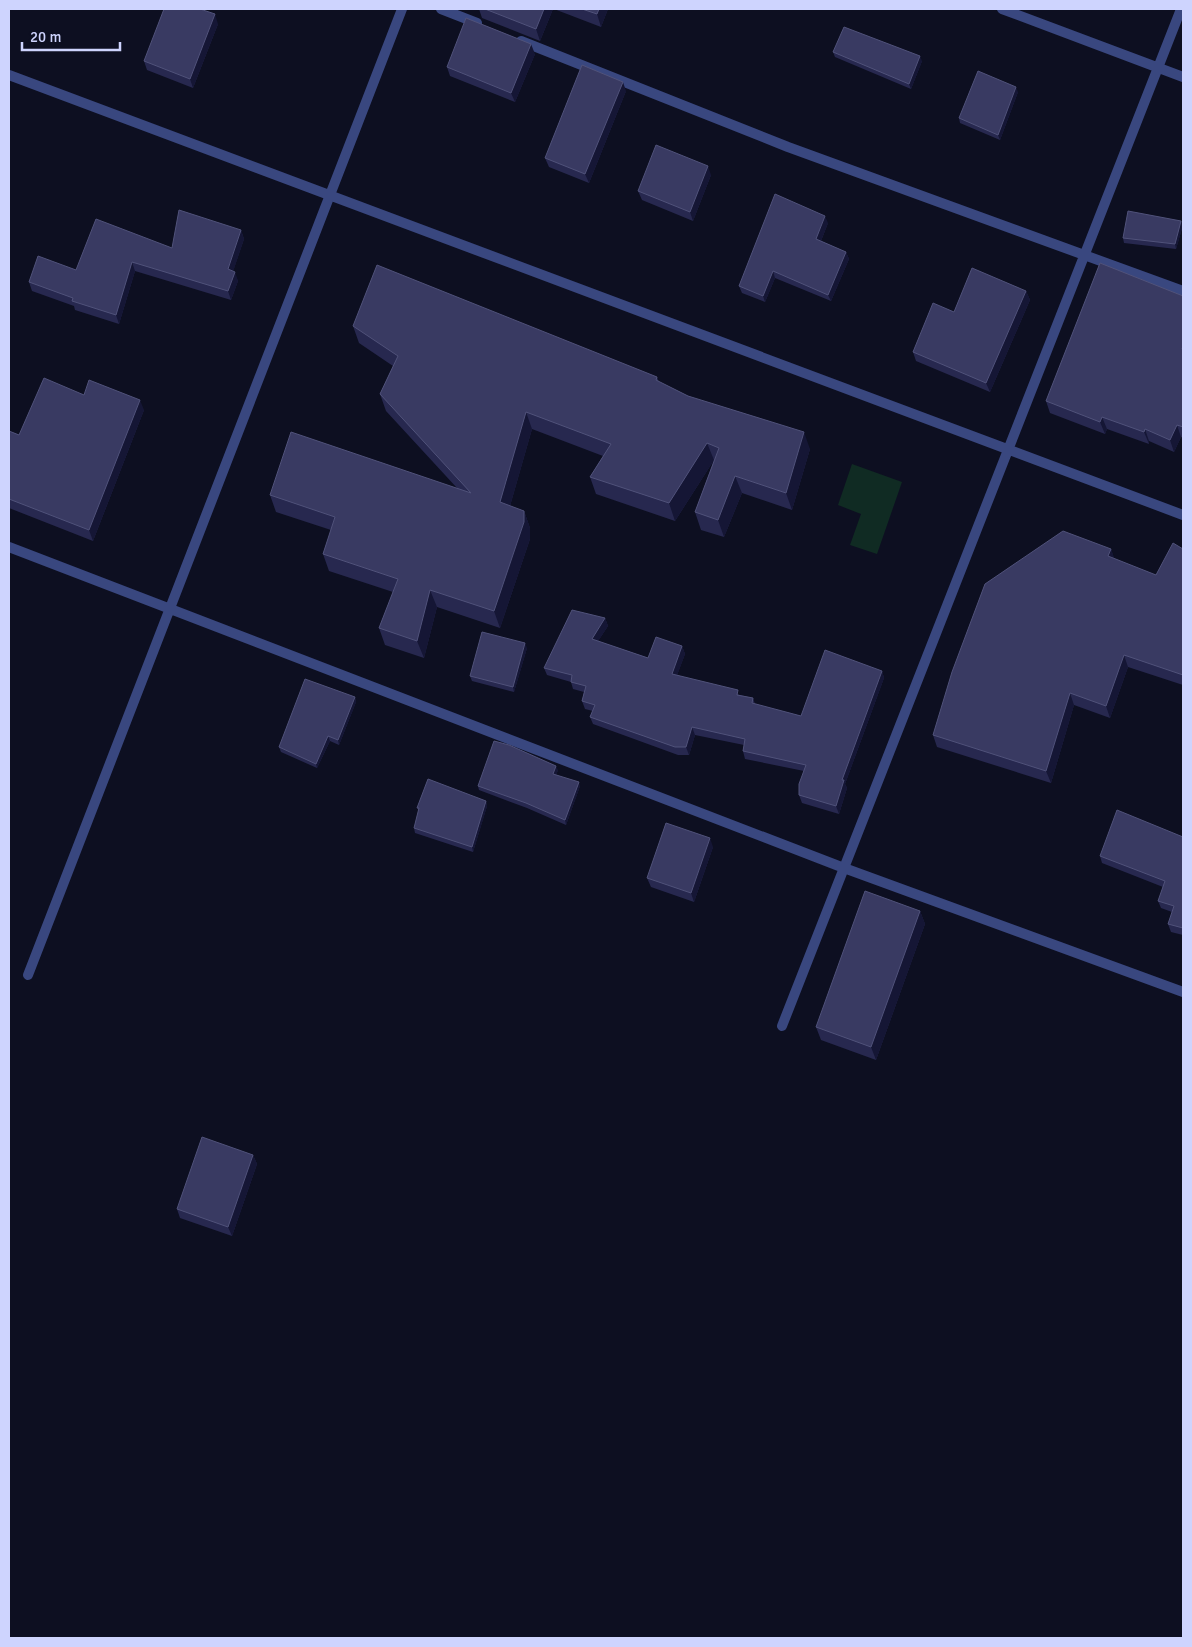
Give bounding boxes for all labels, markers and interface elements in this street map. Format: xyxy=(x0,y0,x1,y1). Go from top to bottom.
scale bar xyxy=(22,20,120,52)
text: 20 m xyxy=(30,28,61,46)

